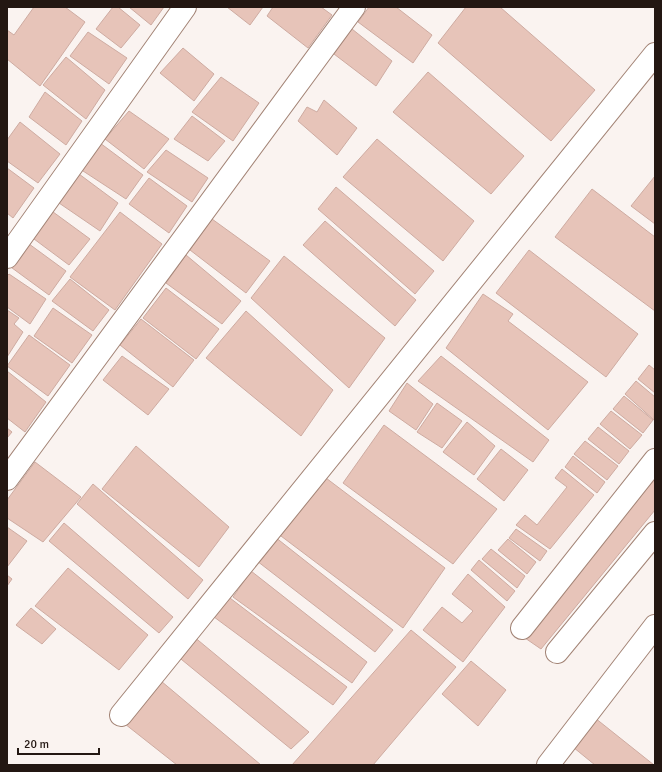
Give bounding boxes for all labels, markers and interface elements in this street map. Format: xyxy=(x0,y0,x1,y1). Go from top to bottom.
scale bar xyxy=(18,730,99,756)
text: 20 m xyxy=(24,737,49,752)

